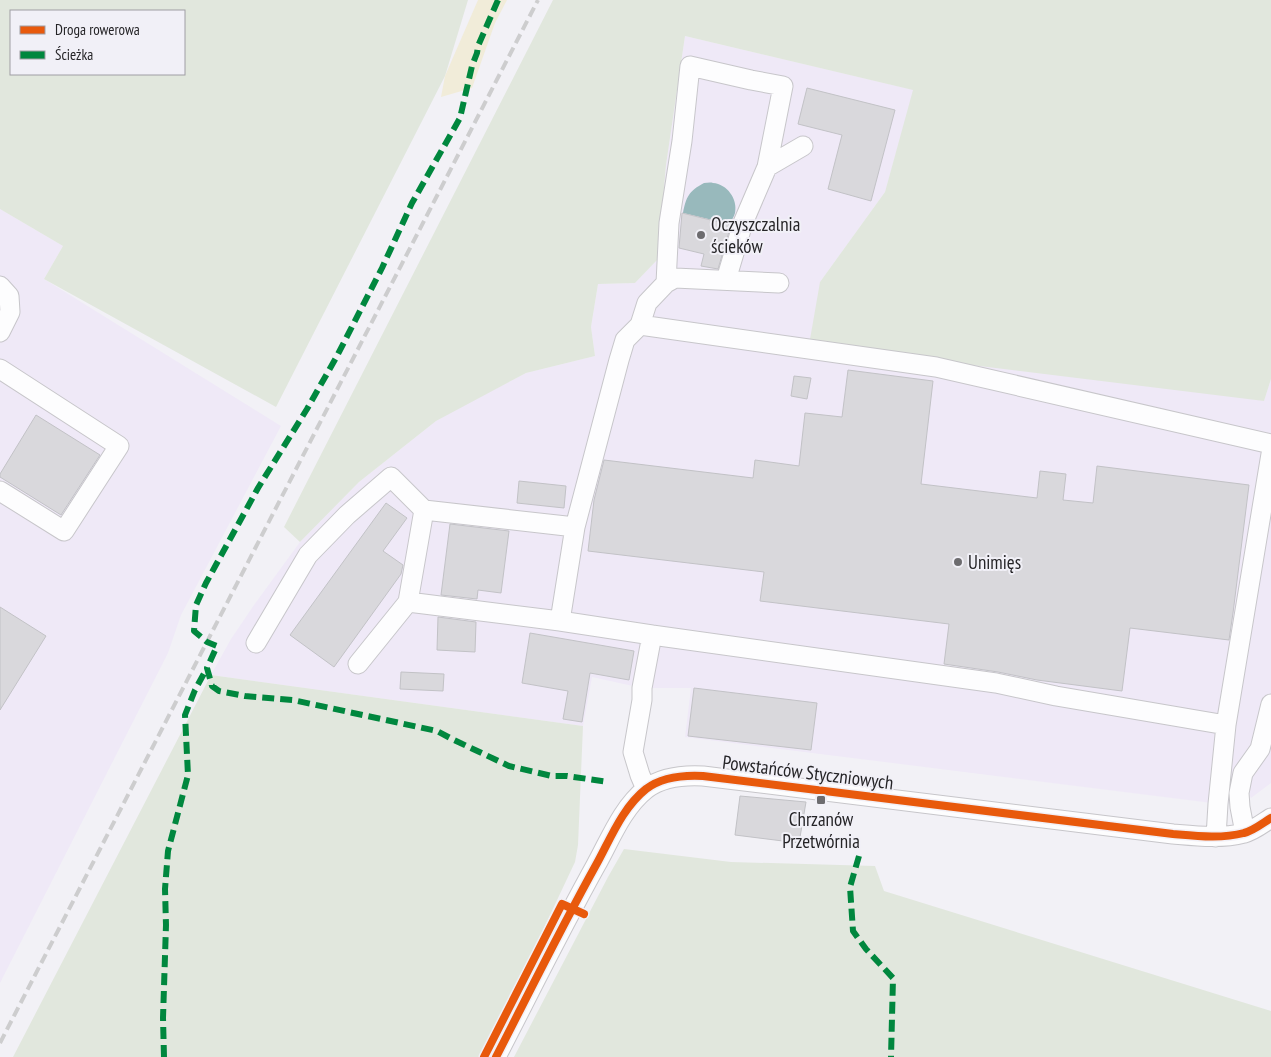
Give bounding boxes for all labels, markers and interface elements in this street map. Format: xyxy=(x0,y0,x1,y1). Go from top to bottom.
legend xyxy=(10,10,185,75)
text: Droga rowerowa xyxy=(55,20,140,39)
text: Ścieżka xyxy=(55,45,93,64)
place label: Oczyszczalnia ścieków xyxy=(711,212,800,258)
marker: Oczyszczalnia ścieków xyxy=(695,229,707,241)
place label: Unimięs xyxy=(968,550,1021,574)
marker: Unimięs xyxy=(952,556,964,568)
street label: Powstańców Styczniowych xyxy=(721,750,895,794)
marker: Chrzanów Przetwórnia xyxy=(815,794,827,806)
place label: Chrzanów Przetwórnia xyxy=(782,807,860,853)

